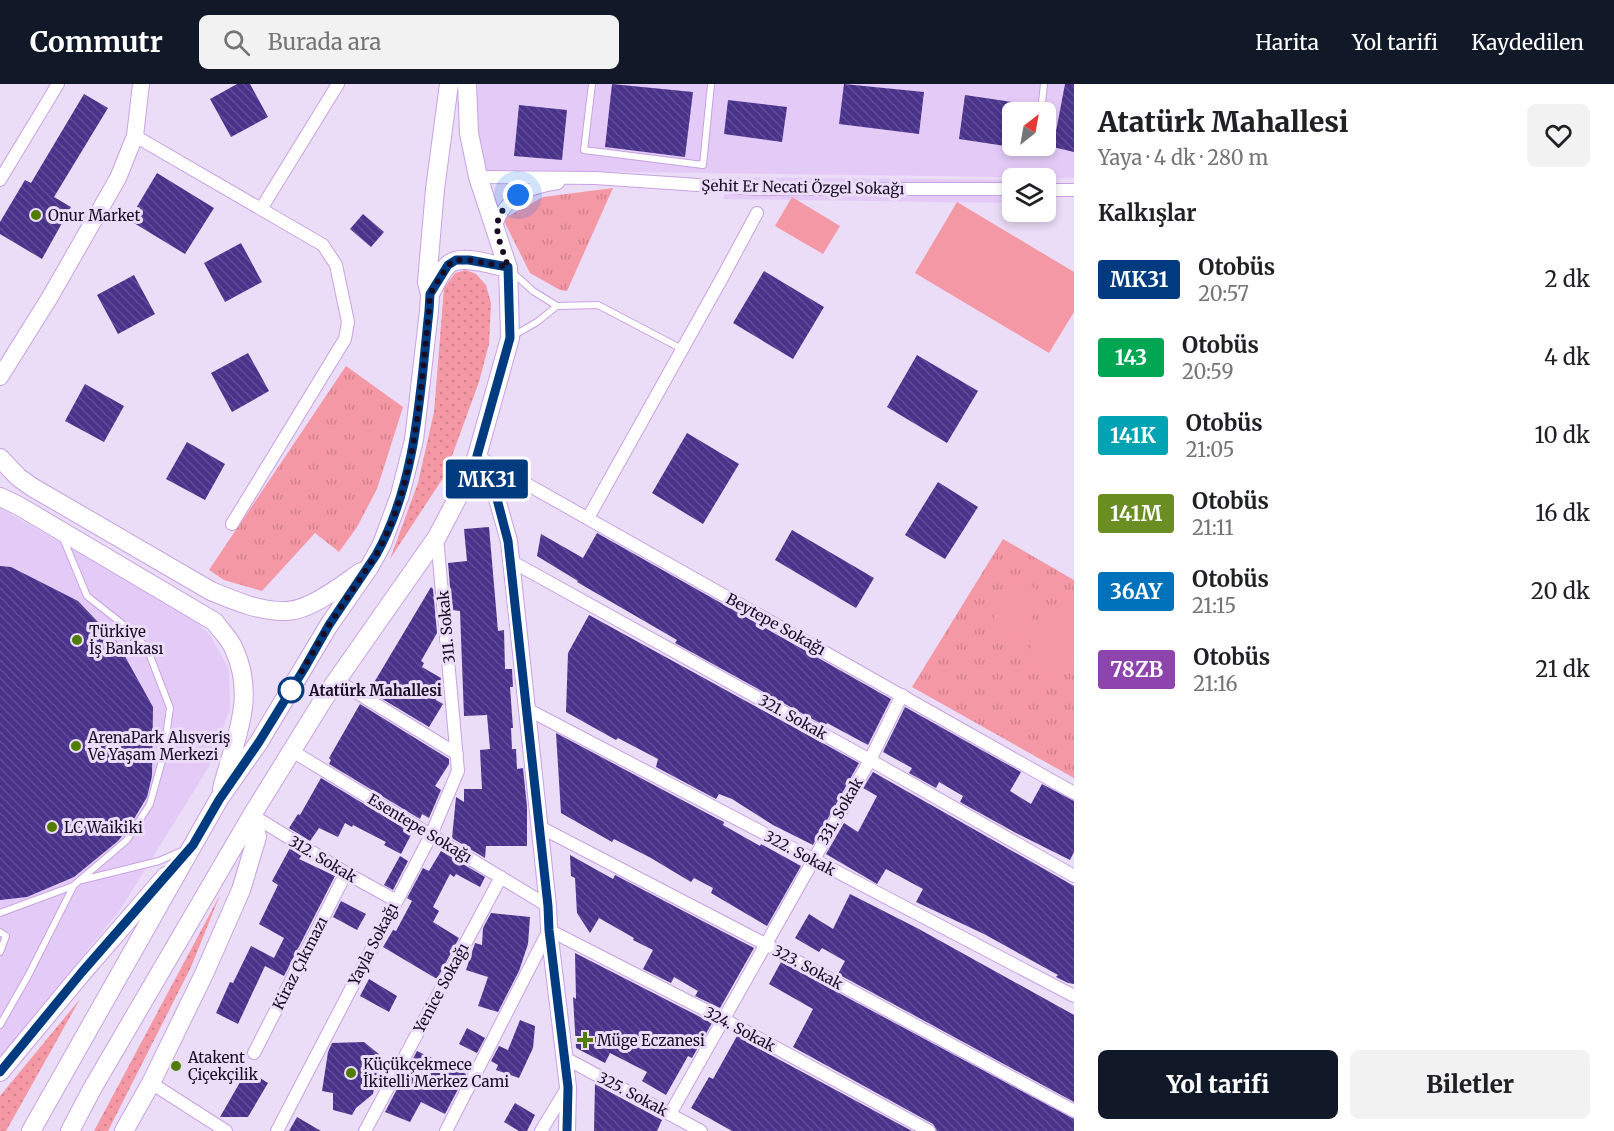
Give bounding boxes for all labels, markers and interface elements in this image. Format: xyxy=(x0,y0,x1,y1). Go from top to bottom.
search box xyxy=(199,15,619,69)
text: Commutr xyxy=(30,24,163,60)
icon: search xyxy=(220,26,253,59)
text: Burada ara xyxy=(268,28,381,56)
text: Harita xyxy=(1255,29,1319,56)
text: Yol tarifi xyxy=(1352,29,1438,56)
text: Kaydedilen xyxy=(1471,29,1584,56)
north arrow xyxy=(1002,102,1056,156)
map controls xyxy=(1002,102,1056,222)
text: Atatürk Mahallesi xyxy=(1098,104,1348,140)
button: heart xyxy=(1527,104,1590,167)
text: Yaya · 4 dk · 280 m xyxy=(1098,145,1268,170)
button: layers xyxy=(1002,168,1056,222)
street label: Şehit Er Necati Özgel Sokağı xyxy=(701,175,905,198)
your location xyxy=(503,180,533,210)
text: Kalkışlar xyxy=(1098,199,1196,227)
place label: Onur Market xyxy=(48,206,140,225)
marker: Onur Market xyxy=(29,208,43,222)
text: Otobüs xyxy=(1198,253,1275,281)
text: 2 dk xyxy=(1545,265,1590,293)
text: MK31 xyxy=(1110,266,1168,293)
text: 20:57 xyxy=(1198,281,1249,306)
text: Otobüs xyxy=(1182,331,1259,359)
text: 4 dk xyxy=(1544,343,1590,371)
text: 143 xyxy=(1115,344,1147,371)
text: 20:59 xyxy=(1182,359,1234,384)
text: Otobüs xyxy=(1186,409,1263,437)
text: 10 dk xyxy=(1534,421,1590,449)
text: 141K xyxy=(1110,422,1156,449)
text: 21:05 xyxy=(1186,437,1234,462)
line badge: MK31 xyxy=(445,460,529,498)
text: MK31 xyxy=(458,466,516,493)
text: Otobüs xyxy=(1192,487,1269,515)
text: 16 dk xyxy=(1535,499,1590,527)
text: 141M xyxy=(1110,500,1162,527)
text: 21:11 xyxy=(1192,515,1234,540)
text: Otobüs xyxy=(1192,565,1269,593)
text: 20 dk xyxy=(1531,577,1590,605)
text: 36AY xyxy=(1110,578,1162,605)
street label: 311. Sokak xyxy=(433,589,459,664)
street label: Beytepe Sokağı xyxy=(723,589,829,659)
text: 21:15 xyxy=(1192,593,1236,618)
place label: Türkiye İş Bankası xyxy=(89,622,164,658)
marker: Türkiye İş Bankası xyxy=(70,633,84,647)
text: Otobüs xyxy=(1193,643,1270,671)
text: 21 dk xyxy=(1535,655,1590,683)
text: 78ZB xyxy=(1110,656,1163,683)
text: 21:16 xyxy=(1193,671,1238,696)
marker: Atatürk Mahallesi xyxy=(278,677,304,703)
place label: Atatürk Mahallesi xyxy=(308,681,442,700)
street label: 321. Sokak xyxy=(755,690,831,744)
place label: ArenaPark Alışveriş Ve Yaşam Merkezi xyxy=(87,728,230,764)
marker: ArenaPark Alışveriş Ve Yaşam Merkezi xyxy=(69,739,83,753)
street label: 331. Sokak xyxy=(813,774,867,848)
street label: Esentepe Sokağı xyxy=(364,789,476,867)
place label: LC Waikiki xyxy=(64,818,143,837)
marker: LC Waikiki xyxy=(45,820,59,834)
street label: 322. Sokak xyxy=(761,826,839,880)
street label: 312. Sokak xyxy=(286,831,361,887)
street label: Yayla Sokağı xyxy=(344,899,402,989)
street label: Kiraz Çıkmazı xyxy=(268,913,332,1013)
street label: Yenice Sokağı xyxy=(409,940,473,1037)
street label: 323. Sokak xyxy=(770,941,847,994)
street label: 324. Sokak xyxy=(701,1002,779,1056)
place label: Müge Eczanesi xyxy=(597,1031,705,1050)
marker: Müge Eczanesi xyxy=(578,1033,592,1047)
place label: Atakent Çiçekçilik xyxy=(187,1048,259,1084)
button: Yol tarifi xyxy=(1098,1050,1338,1119)
button: Biletler xyxy=(1350,1050,1590,1119)
place label: Küçükçekmece İkitelli Merkez Cami xyxy=(363,1055,509,1091)
marker: Atakent Çiçekçilik xyxy=(169,1059,183,1073)
marker: Küçükçekmece İkitelli Merkez Cami xyxy=(344,1066,358,1080)
street label: 325. Sokak xyxy=(595,1068,672,1121)

